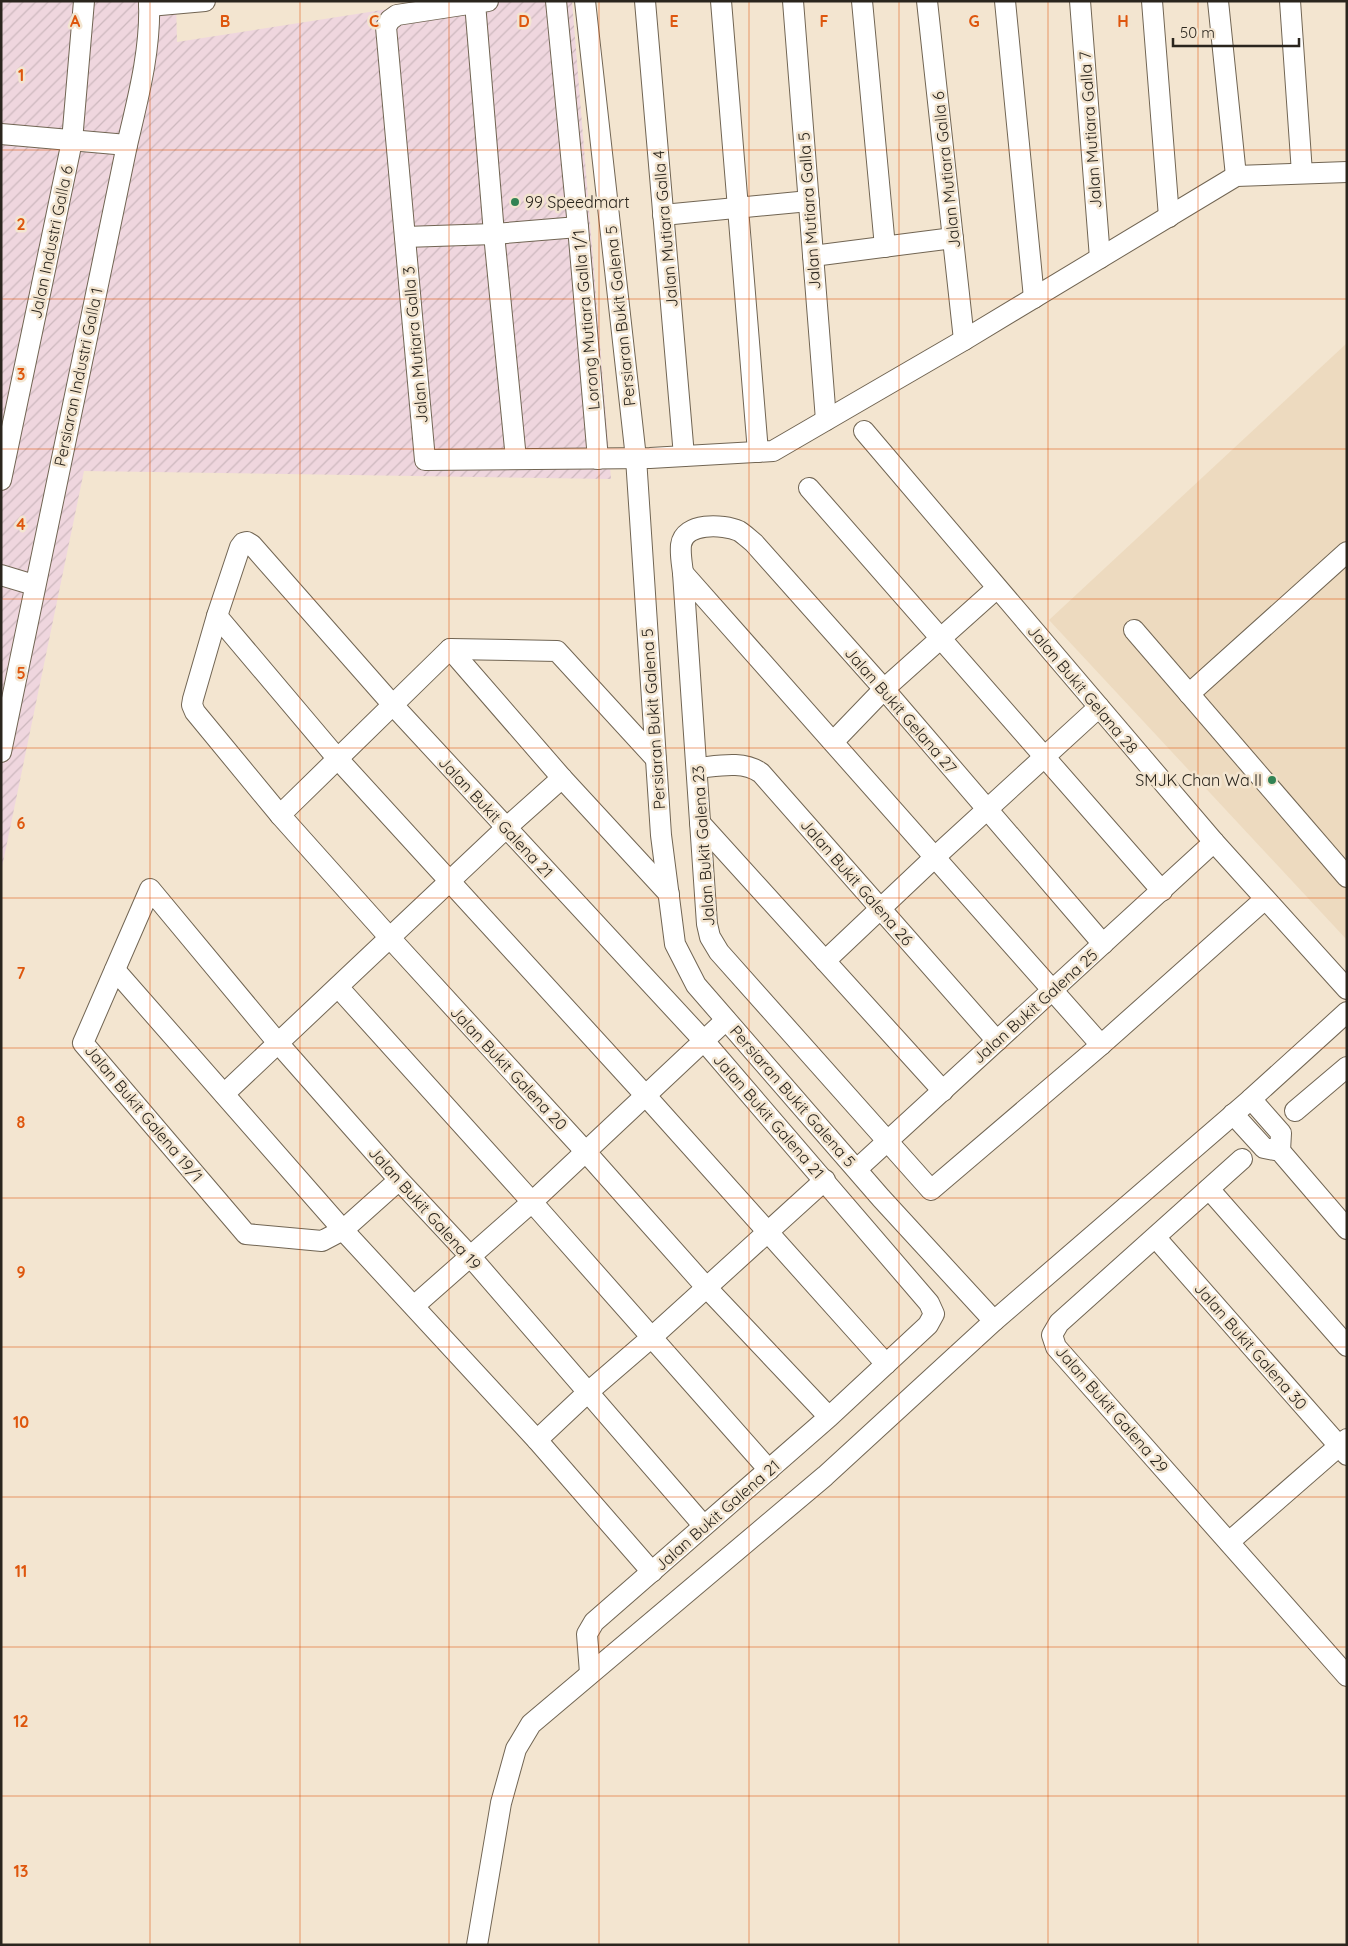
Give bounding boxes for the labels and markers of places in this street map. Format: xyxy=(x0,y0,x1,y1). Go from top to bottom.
place label: 99 Speedmart xyxy=(525,192,630,212)
marker: 99 Speedmart xyxy=(509,196,521,208)
place label: SMJK Chan Wa II xyxy=(1135,770,1262,790)
marker: SMJK Chan Wa II xyxy=(1266,774,1278,786)

